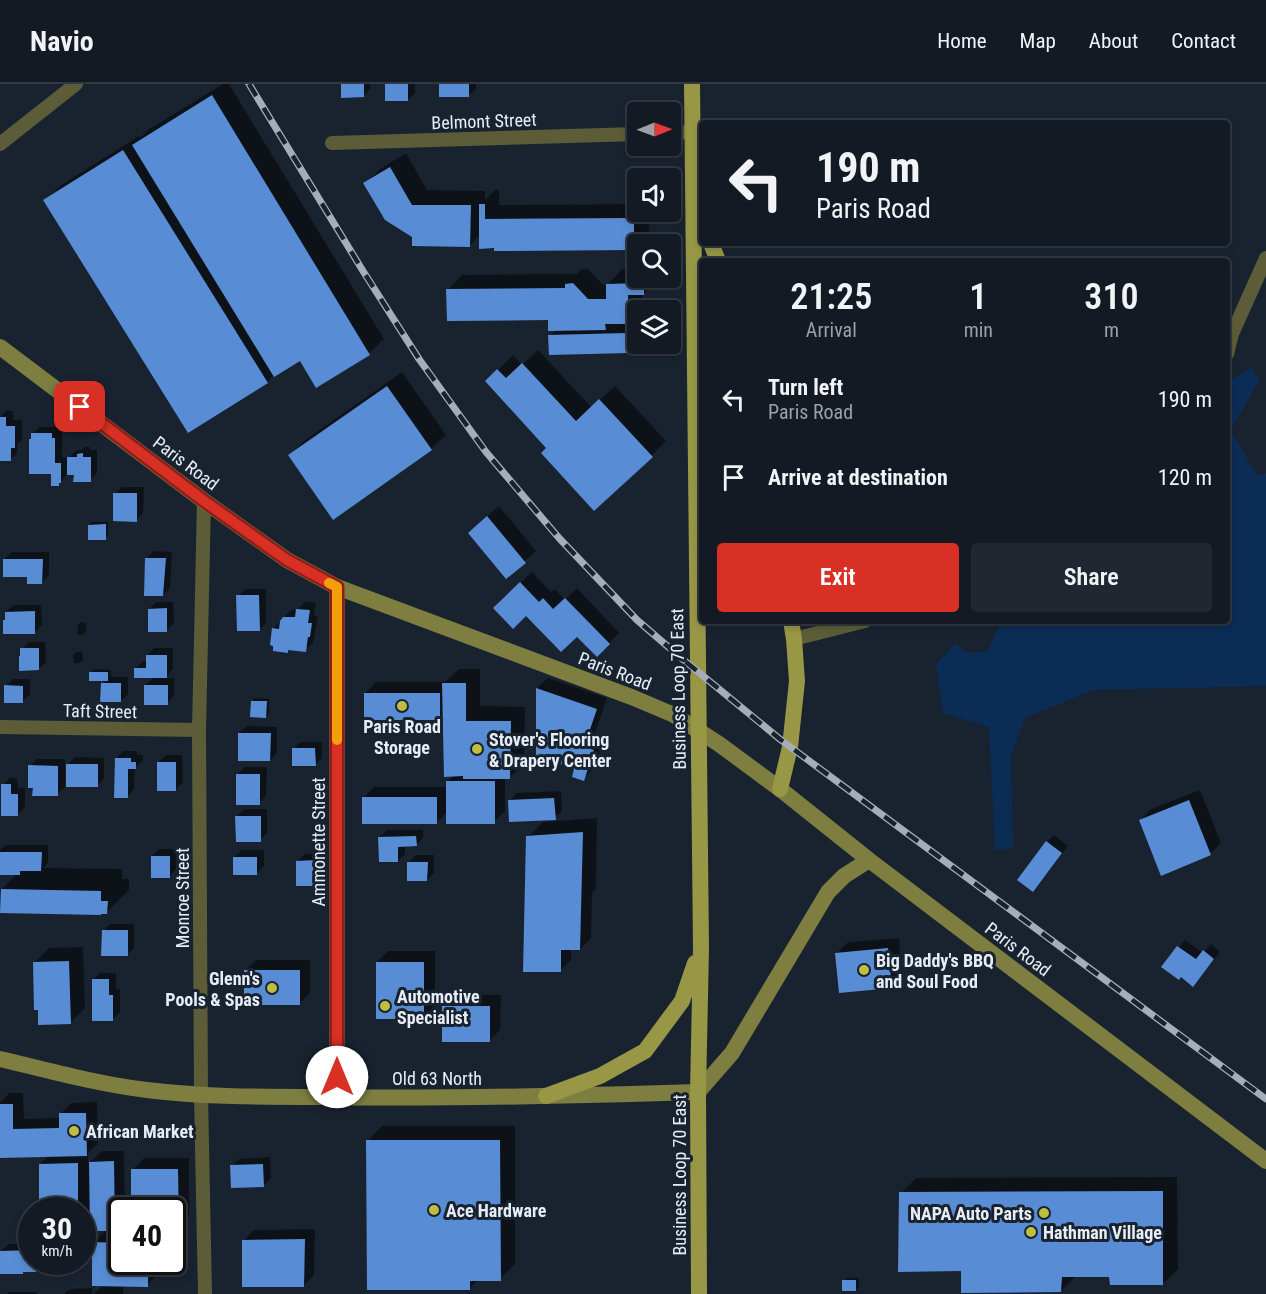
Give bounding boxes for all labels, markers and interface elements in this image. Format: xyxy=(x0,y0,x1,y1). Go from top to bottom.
text: Navio xyxy=(30,25,94,58)
text: Home xyxy=(937,29,987,53)
text: Map xyxy=(1020,29,1056,53)
text: About xyxy=(1089,29,1138,53)
text: Contact xyxy=(1171,29,1236,53)
north arrow xyxy=(627,102,681,156)
map controls xyxy=(627,102,681,354)
street label: Belmont Street xyxy=(431,109,537,133)
text: 190 m xyxy=(816,143,921,192)
icon: left xyxy=(717,144,795,222)
button: sound xyxy=(627,168,681,222)
text: Paris Road xyxy=(816,193,931,225)
button: search xyxy=(627,234,681,288)
text: 21:25 xyxy=(790,276,872,318)
text: 1 xyxy=(969,276,987,318)
text: 310 xyxy=(1084,276,1139,318)
button: layers xyxy=(627,300,681,354)
text: Arrival xyxy=(806,318,857,342)
text: min xyxy=(964,318,993,342)
text: m xyxy=(1104,318,1119,342)
text: Turn left xyxy=(768,375,843,400)
pin xyxy=(54,381,105,432)
icon: left xyxy=(717,383,750,416)
text: 190 m xyxy=(1158,387,1212,412)
icon: arrive xyxy=(63,390,96,423)
text: Paris Road xyxy=(768,400,853,424)
street label: Paris Road xyxy=(149,432,223,494)
icon: arrive xyxy=(717,461,750,494)
text: Arrive at destination xyxy=(768,465,948,490)
text: 120 m xyxy=(1158,465,1212,490)
button: Exit xyxy=(717,543,959,612)
button: Share xyxy=(971,543,1212,612)
street label: Business Loop 70 East xyxy=(666,608,690,770)
street label: Paris Road xyxy=(575,647,655,695)
marker: Paris Road Storage xyxy=(395,699,409,713)
street label: Taft Street xyxy=(63,700,137,722)
place label: Paris Road Storage xyxy=(363,716,441,758)
place label: Stover's Flooring & Drapery Center xyxy=(489,729,612,771)
marker: Stover's Flooring & Drapery Center xyxy=(470,742,484,756)
street label: Ammonette Street xyxy=(308,777,329,907)
street label: Monroe Street xyxy=(172,848,193,948)
street label: Paris Road xyxy=(981,918,1055,980)
place label: Big Daddy's BBQ and Soul Food xyxy=(876,950,994,992)
marker: Big Daddy's BBQ and Soul Food xyxy=(857,963,871,977)
place label: Glenn's Pools & Spas xyxy=(165,968,260,1010)
marker: Glenn's Pools & Spas xyxy=(265,981,279,995)
place label: Automotive Specialist xyxy=(397,986,480,1028)
marker: Automotive Specialist xyxy=(378,999,392,1013)
position arrow xyxy=(305,1045,369,1109)
street label: Old 63 North xyxy=(392,1068,482,1089)
street label: Business Loop 70 East xyxy=(669,1094,690,1256)
place label: African Market xyxy=(86,1121,194,1142)
marker: African Market xyxy=(67,1124,81,1138)
speed limit sign: 40 xyxy=(108,1197,186,1275)
place label: Ace Hardware xyxy=(446,1200,547,1221)
marker: Ace Hardware xyxy=(427,1203,441,1217)
place label: NAPA Auto Parts xyxy=(910,1203,1032,1224)
marker: NAPA Auto Parts xyxy=(1037,1206,1051,1220)
text: 30 xyxy=(42,1211,72,1246)
place label: Hathman Village xyxy=(1043,1222,1162,1243)
marker: Hathman Village xyxy=(1024,1225,1038,1239)
text: km/h xyxy=(42,1242,72,1260)

